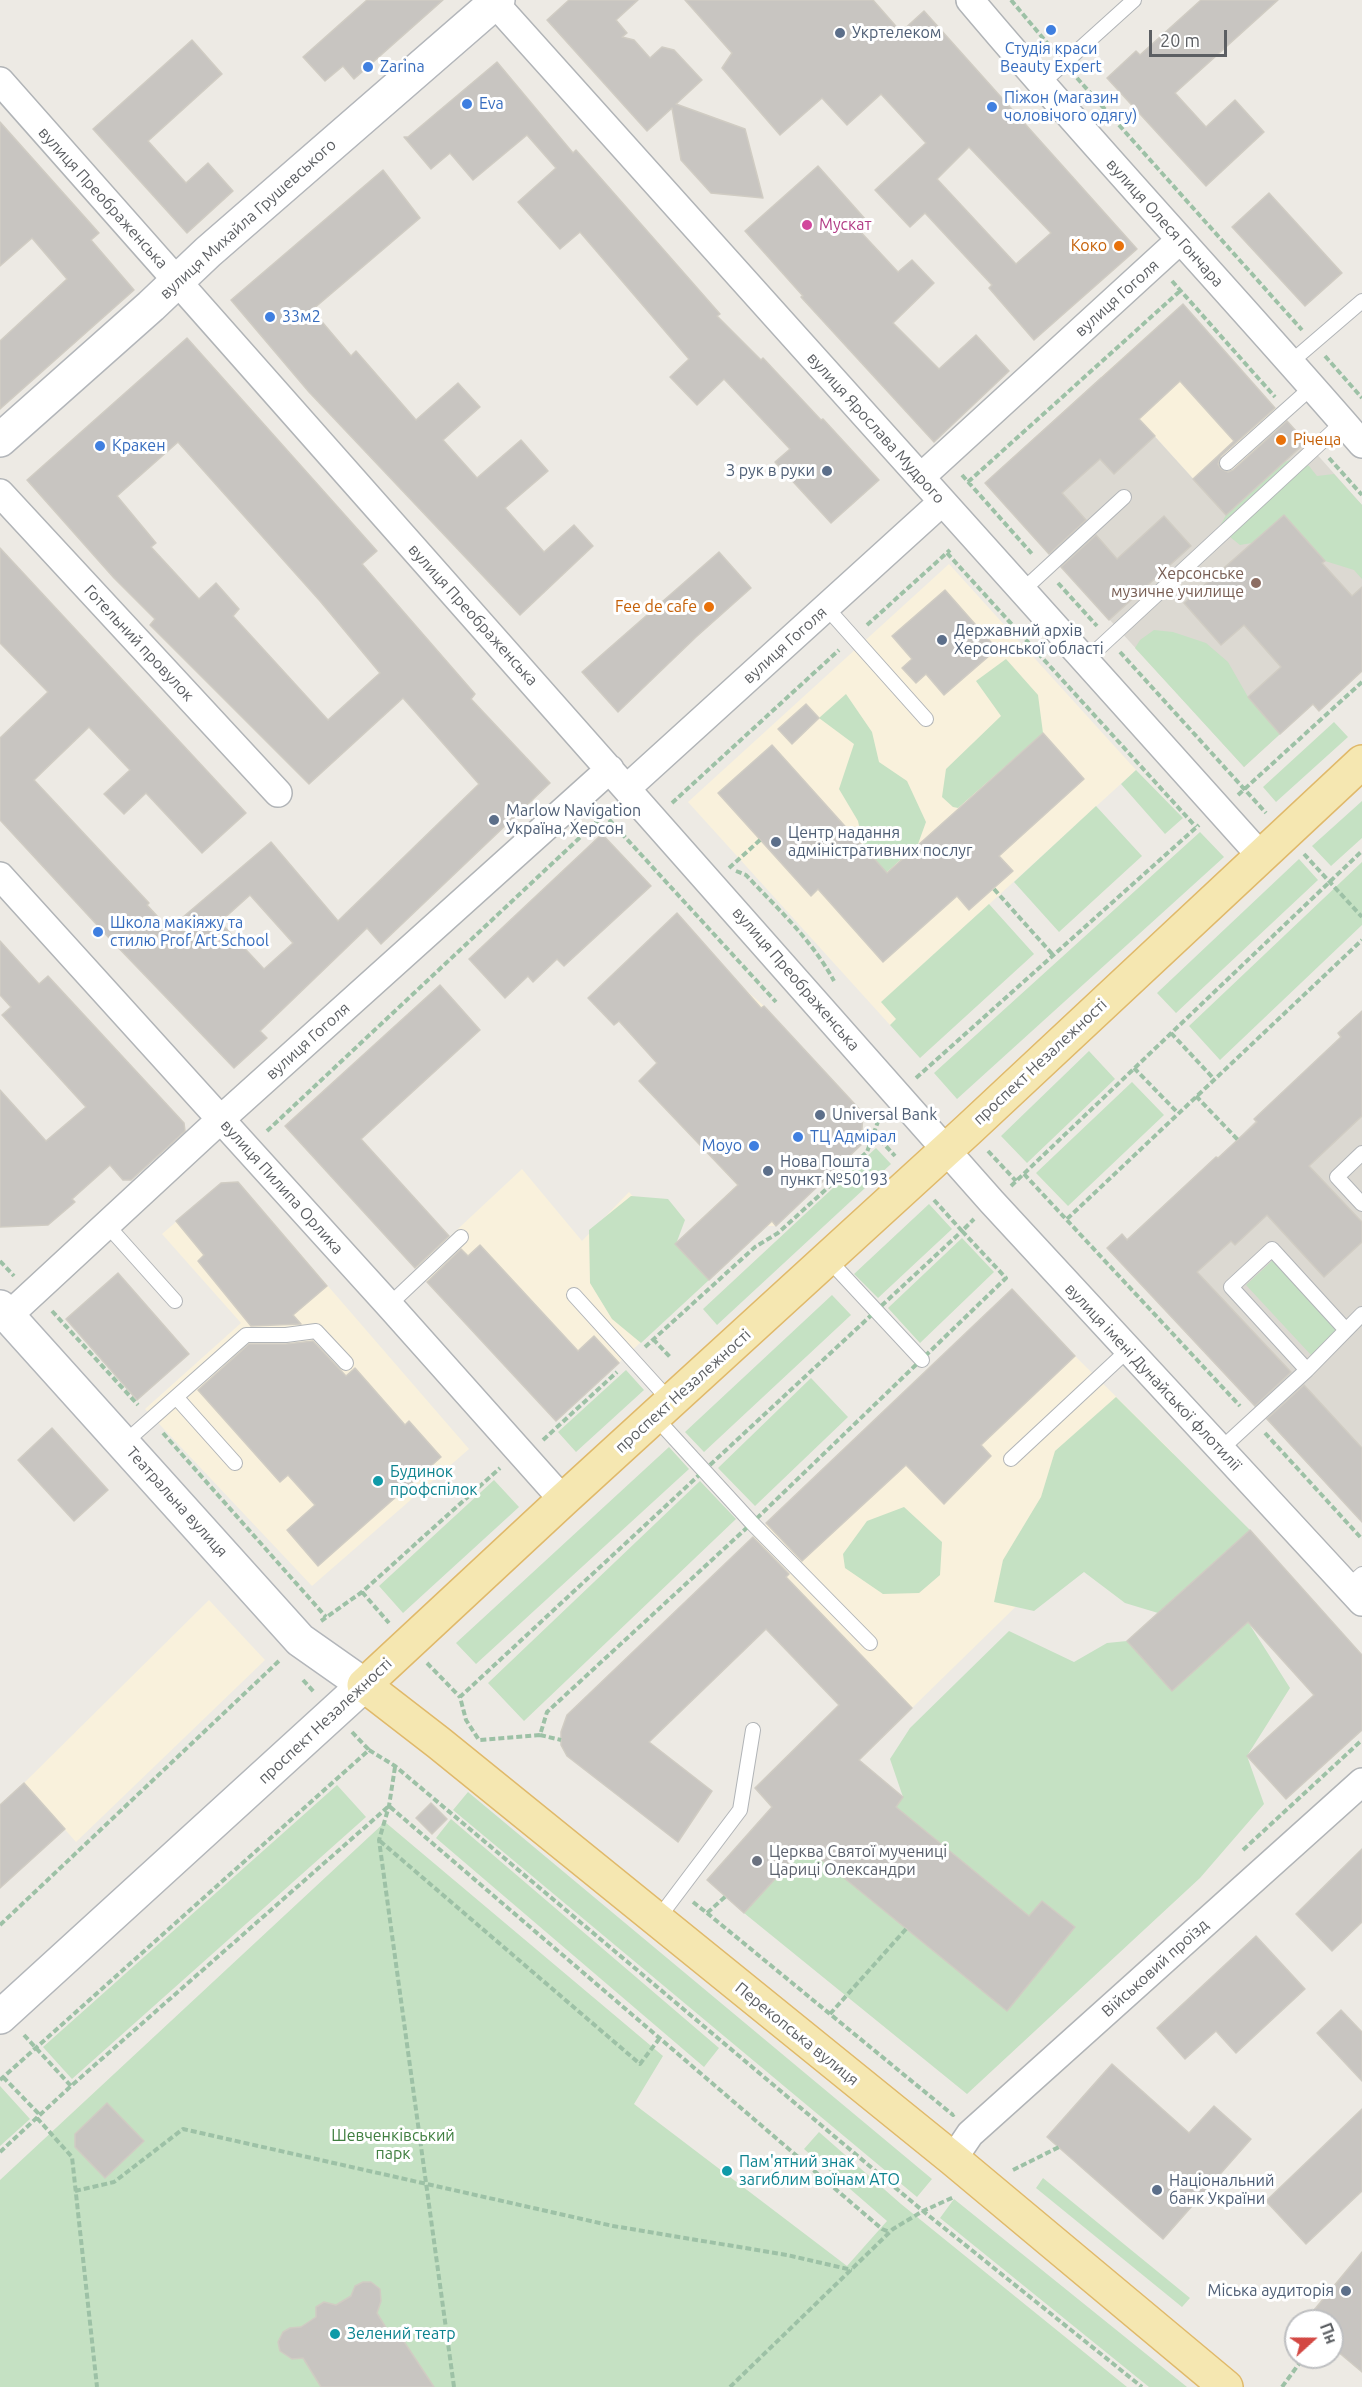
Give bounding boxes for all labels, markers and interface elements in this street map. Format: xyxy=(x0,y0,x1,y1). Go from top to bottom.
scale bar xyxy=(1152,18,1230,56)
place label: Укртелеком xyxy=(852,23,942,43)
marker: Студія краси Beauty Expert xyxy=(1044,23,1058,37)
marker: Укртелеком xyxy=(833,26,847,40)
text: 20 m xyxy=(1160,30,1200,50)
place label: Студія краси Beauty Expert xyxy=(1000,39,1102,77)
place label: Zarina xyxy=(380,57,425,77)
marker: Zarina xyxy=(361,60,375,74)
place label: Піжон (магазин чоловічого одягу) xyxy=(1004,88,1137,126)
place label: Eva xyxy=(479,94,504,114)
marker: Eva xyxy=(460,97,474,111)
marker: Піжон (магазин чоловічого одягу) xyxy=(985,100,999,114)
street label: вулиця Преображенська xyxy=(34,123,172,273)
street label: вулиця Михайла Грушевського xyxy=(156,135,340,303)
street label: вулиця Олеся Гончара xyxy=(1102,155,1228,291)
place label: Мускат xyxy=(819,215,872,235)
marker: Мускат xyxy=(800,218,814,232)
place label: Коко xyxy=(1071,236,1107,256)
marker: Коко xyxy=(1112,239,1126,253)
street label: вулиця Гоголя xyxy=(1071,255,1163,341)
place label: 33м2 xyxy=(282,307,321,327)
marker: 33м2 xyxy=(263,310,277,324)
street label: вулиця Ярослава Мудрого xyxy=(803,349,949,507)
place label: Річеца xyxy=(1293,430,1341,450)
marker: Річеца xyxy=(1274,433,1288,447)
place label: Кракен xyxy=(112,436,166,456)
marker: Кракен xyxy=(93,439,107,453)
place label: З рук в руки xyxy=(726,461,815,481)
marker: З рук в руки xyxy=(820,464,834,478)
street label: вулиця Преображенська xyxy=(404,540,542,690)
place label: Херсонське музичне училище xyxy=(1111,564,1244,602)
marker: Херсонське музичне училище xyxy=(1249,576,1263,590)
street label: Готельний провулок xyxy=(80,581,198,705)
place label: Fee de cafe xyxy=(615,597,697,617)
marker: Fee de cafe xyxy=(702,600,716,614)
street label: вулиця Гоголя xyxy=(739,602,831,688)
place label: Державний архів Херсонської області xyxy=(954,621,1104,659)
marker: Державний архів Херсонської області xyxy=(935,633,949,647)
place label: Marlow Navigation Україна, Херсон xyxy=(506,801,641,839)
marker: Marlow Navigation Україна, Херсон xyxy=(487,813,501,827)
place label: Центр надання адміністративних послуг xyxy=(788,823,972,861)
marker: Центр надання адміністративних послуг xyxy=(769,835,783,849)
street label: вулиця Преображенська xyxy=(728,903,864,1055)
place label: Школа макіяжу та стилю Prof Art School xyxy=(110,913,269,951)
marker: Школа макіяжу та стилю Prof Art School xyxy=(91,925,105,939)
street label: проспект Незалежності xyxy=(969,995,1111,1129)
street label: вулиця Гоголя xyxy=(262,998,354,1084)
place label: Universal Bank xyxy=(832,1105,937,1125)
marker: Universal Bank xyxy=(813,1108,827,1122)
street label: вулиця Пилипа Орлика xyxy=(217,1116,347,1258)
place label: ТЦ Адмірал xyxy=(810,1127,896,1147)
marker: ТЦ Адмірал xyxy=(791,1130,805,1144)
place label: Moyo xyxy=(702,1136,742,1156)
marker: Moyo xyxy=(747,1139,761,1153)
place label: Нова Пошта пункт №50193 xyxy=(780,1152,888,1190)
marker: Нова Пошта пункт №50193 xyxy=(761,1164,775,1178)
street label: вулиця імені Дунайської флотилії xyxy=(1061,1279,1245,1475)
street label: проспект Незалежності xyxy=(611,1325,755,1457)
street label: Театральна вулиця xyxy=(122,1443,232,1561)
place label: Будинок профспілок xyxy=(390,1462,478,1500)
marker: Будинок профспілок xyxy=(371,1474,385,1488)
street label: проспект Незалежності xyxy=(254,1654,396,1788)
place label: Церква Святої мучениці Цариці Олександри xyxy=(769,1842,947,1880)
marker: Церква Святої мучениці Цариці Олександри xyxy=(750,1854,764,1868)
street label: Військовий проїзд xyxy=(1098,1915,1212,2021)
street label: Перекопська вулиця xyxy=(731,1978,863,2090)
park label: Шевченківський парк xyxy=(331,2126,455,2164)
place label: Пам'ятний знак загиблим воїнам АТО xyxy=(739,2152,900,2190)
marker: Пам'ятний знак загиблим воїнам АТО xyxy=(720,2164,734,2178)
place label: Національний банк України xyxy=(1169,2171,1274,2209)
marker: Національний банк України xyxy=(1150,2183,1164,2197)
place label: Міська аудиторія xyxy=(1208,2281,1334,2301)
marker: Міська аудиторія xyxy=(1339,2284,1353,2298)
north arrow xyxy=(1284,2309,1344,2369)
text: Пн xyxy=(1317,2320,1341,2346)
place label: Зелений театр xyxy=(347,2324,456,2344)
marker: Зелений театр xyxy=(328,2327,342,2341)

